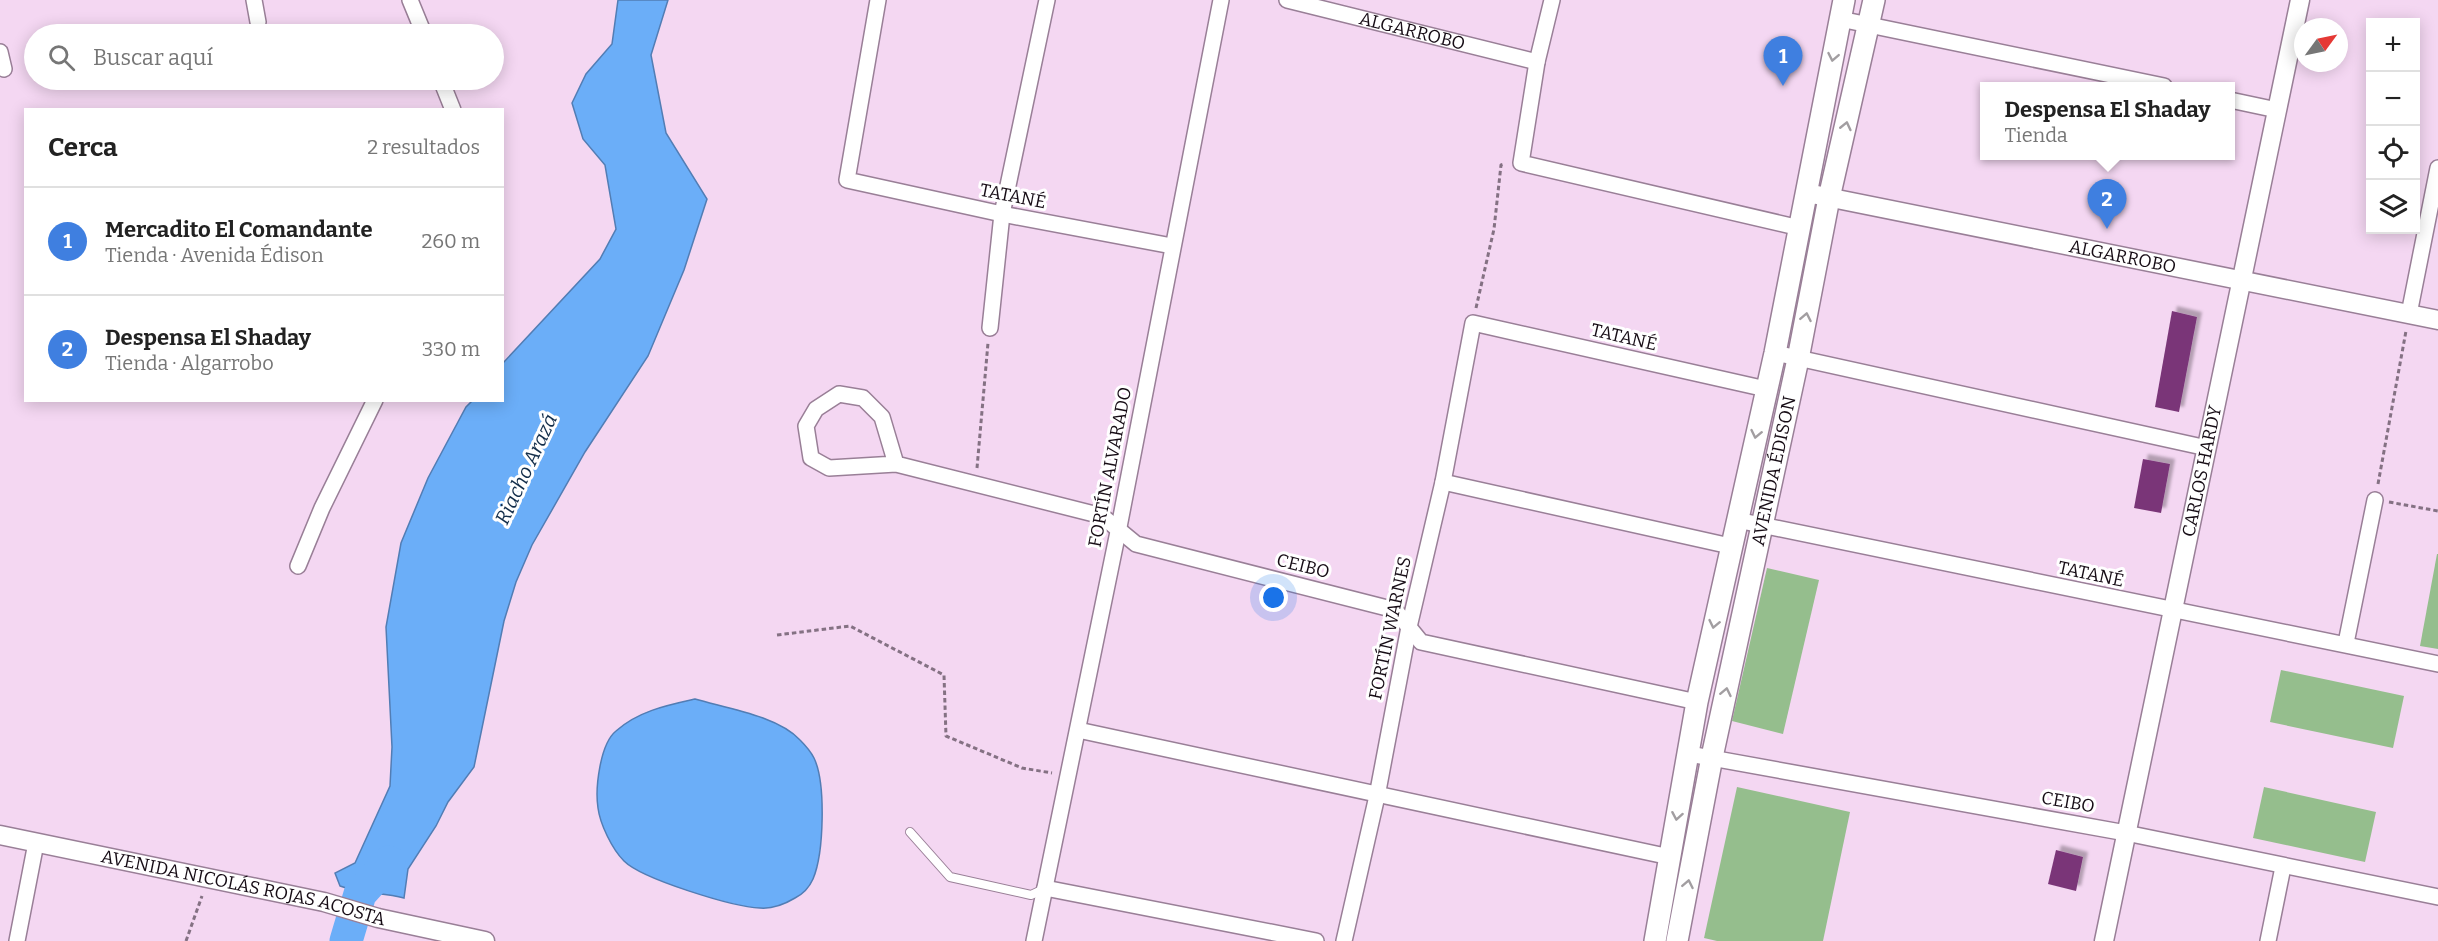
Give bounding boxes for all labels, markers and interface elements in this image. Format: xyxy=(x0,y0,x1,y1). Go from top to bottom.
street label: ALGARROBO xyxy=(1357,7,1467,55)
north arrow xyxy=(2294,18,2348,72)
map controls xyxy=(2366,18,2420,234)
button: + xyxy=(2366,18,2420,72)
search box xyxy=(24,24,504,90)
pin: 1 xyxy=(1764,36,1802,86)
icon: search xyxy=(45,41,78,74)
text: Buscar aquí xyxy=(93,44,213,71)
one-way arrow xyxy=(1827,52,1840,62)
button: − xyxy=(2366,72,2420,126)
popup xyxy=(1980,82,2235,160)
text: Despensa El Shaday xyxy=(2004,96,2211,123)
one-way arrow xyxy=(1838,121,1851,131)
text: Tienda xyxy=(2004,123,2068,147)
button: locate xyxy=(2366,126,2420,180)
text: Cerca xyxy=(48,132,118,163)
text: 2 resultados xyxy=(367,135,480,159)
street label: TATANÉ xyxy=(978,178,1048,213)
pin: 2 xyxy=(2088,180,2126,229)
button: layers xyxy=(2366,180,2420,234)
text: Mercadito El Comandante xyxy=(105,216,373,243)
text: 1 xyxy=(63,229,72,253)
text: 260 m xyxy=(421,229,480,253)
street label: ALGARROBO xyxy=(2067,235,2178,278)
text: Tienda · Avenida Édison xyxy=(105,243,324,267)
one-way arrow xyxy=(1799,312,1812,322)
street label: TATANÉ xyxy=(1589,318,1659,355)
text: Despensa El Shaday xyxy=(105,324,311,351)
text: 2 xyxy=(62,337,73,361)
text: 330 m xyxy=(422,337,480,361)
text: Tienda · Algarrobo xyxy=(105,351,274,375)
street label: FORTÍN ALVARADO xyxy=(1083,385,1136,549)
street label: AVENIDA ÉDISON xyxy=(1747,394,1801,548)
street label: CARLOS HARDY xyxy=(2177,403,2226,539)
water label: Riacho Arazá xyxy=(490,410,562,528)
one-way arrow xyxy=(1751,428,1764,438)
street label: CEIBO xyxy=(1274,549,1332,583)
street label: FORTÍN WARNES xyxy=(1363,554,1416,702)
street label: TATANÉ xyxy=(2056,555,2126,592)
your location xyxy=(1259,583,1288,612)
one-way arrow xyxy=(1708,619,1721,629)
one-way arrow xyxy=(1719,688,1732,698)
street label: CEIBO xyxy=(2040,786,2096,818)
one-way arrow xyxy=(1672,811,1684,820)
street label: AVENIDA NICOLÁS ROJAS ACOSTA xyxy=(99,845,388,930)
one-way arrow xyxy=(1681,879,1694,889)

